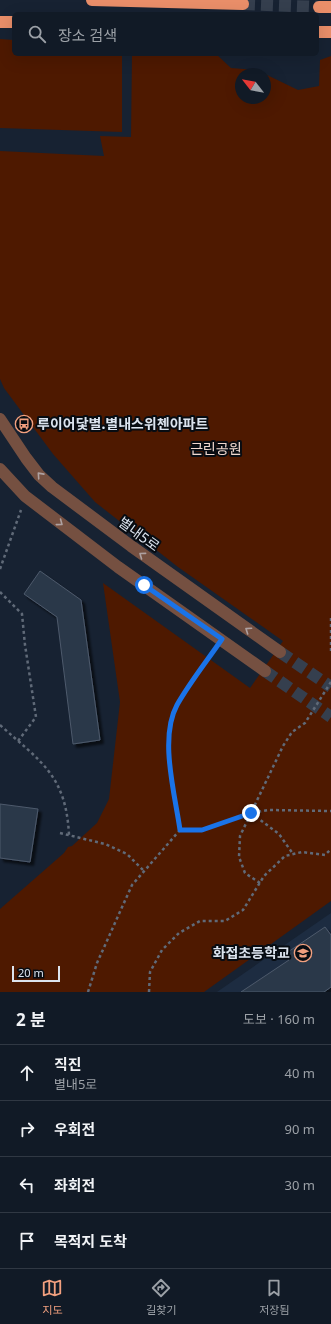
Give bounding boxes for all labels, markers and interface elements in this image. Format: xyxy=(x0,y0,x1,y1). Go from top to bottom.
search box xyxy=(12,12,319,56)
icon: search xyxy=(26,23,48,45)
text: 장소 검색 xyxy=(58,25,117,45)
north arrow xyxy=(235,68,271,104)
bus stop icon: 루이어닻별.별내스위첸아파트 xyxy=(14,414,34,434)
place label: 루이어닻별.별내스위첸아파트 xyxy=(37,414,208,433)
park label: 근린공원 xyxy=(190,439,242,458)
one-way arrow xyxy=(37,472,44,480)
street label: 별내5로 xyxy=(115,512,164,555)
one-way arrow xyxy=(56,518,63,525)
one-way arrow xyxy=(140,552,147,559)
route start xyxy=(135,576,153,594)
one-way arrow xyxy=(245,627,252,635)
route end xyxy=(242,804,260,822)
place label: 화접초등학교 xyxy=(213,943,290,962)
school or university icon: 화접초등학교 xyxy=(293,943,313,963)
scale bar xyxy=(12,964,60,983)
text: 20 m xyxy=(18,965,44,980)
text: 2 분 xyxy=(16,1008,46,1031)
text: 도보 · 160 m xyxy=(243,1010,315,1028)
text: 직진 xyxy=(54,1054,82,1074)
icon: ahead xyxy=(16,1062,38,1084)
text: 40 m xyxy=(285,1064,315,1082)
text: 별내5로 xyxy=(54,1075,97,1093)
icon: right xyxy=(16,1118,38,1140)
text: 우회전 xyxy=(54,1119,95,1139)
text: 90 m xyxy=(285,1120,315,1138)
icon: left xyxy=(16,1174,38,1196)
text: 좌회전 xyxy=(54,1175,95,1195)
text: 30 m xyxy=(285,1176,315,1194)
icon: arrive xyxy=(16,1230,38,1252)
text: 목적지 도착 xyxy=(54,1231,127,1251)
tab: 지도 xyxy=(41,1277,63,1317)
tab: 길찾기 xyxy=(146,1277,177,1317)
tab: 저장됨 xyxy=(259,1277,290,1317)

